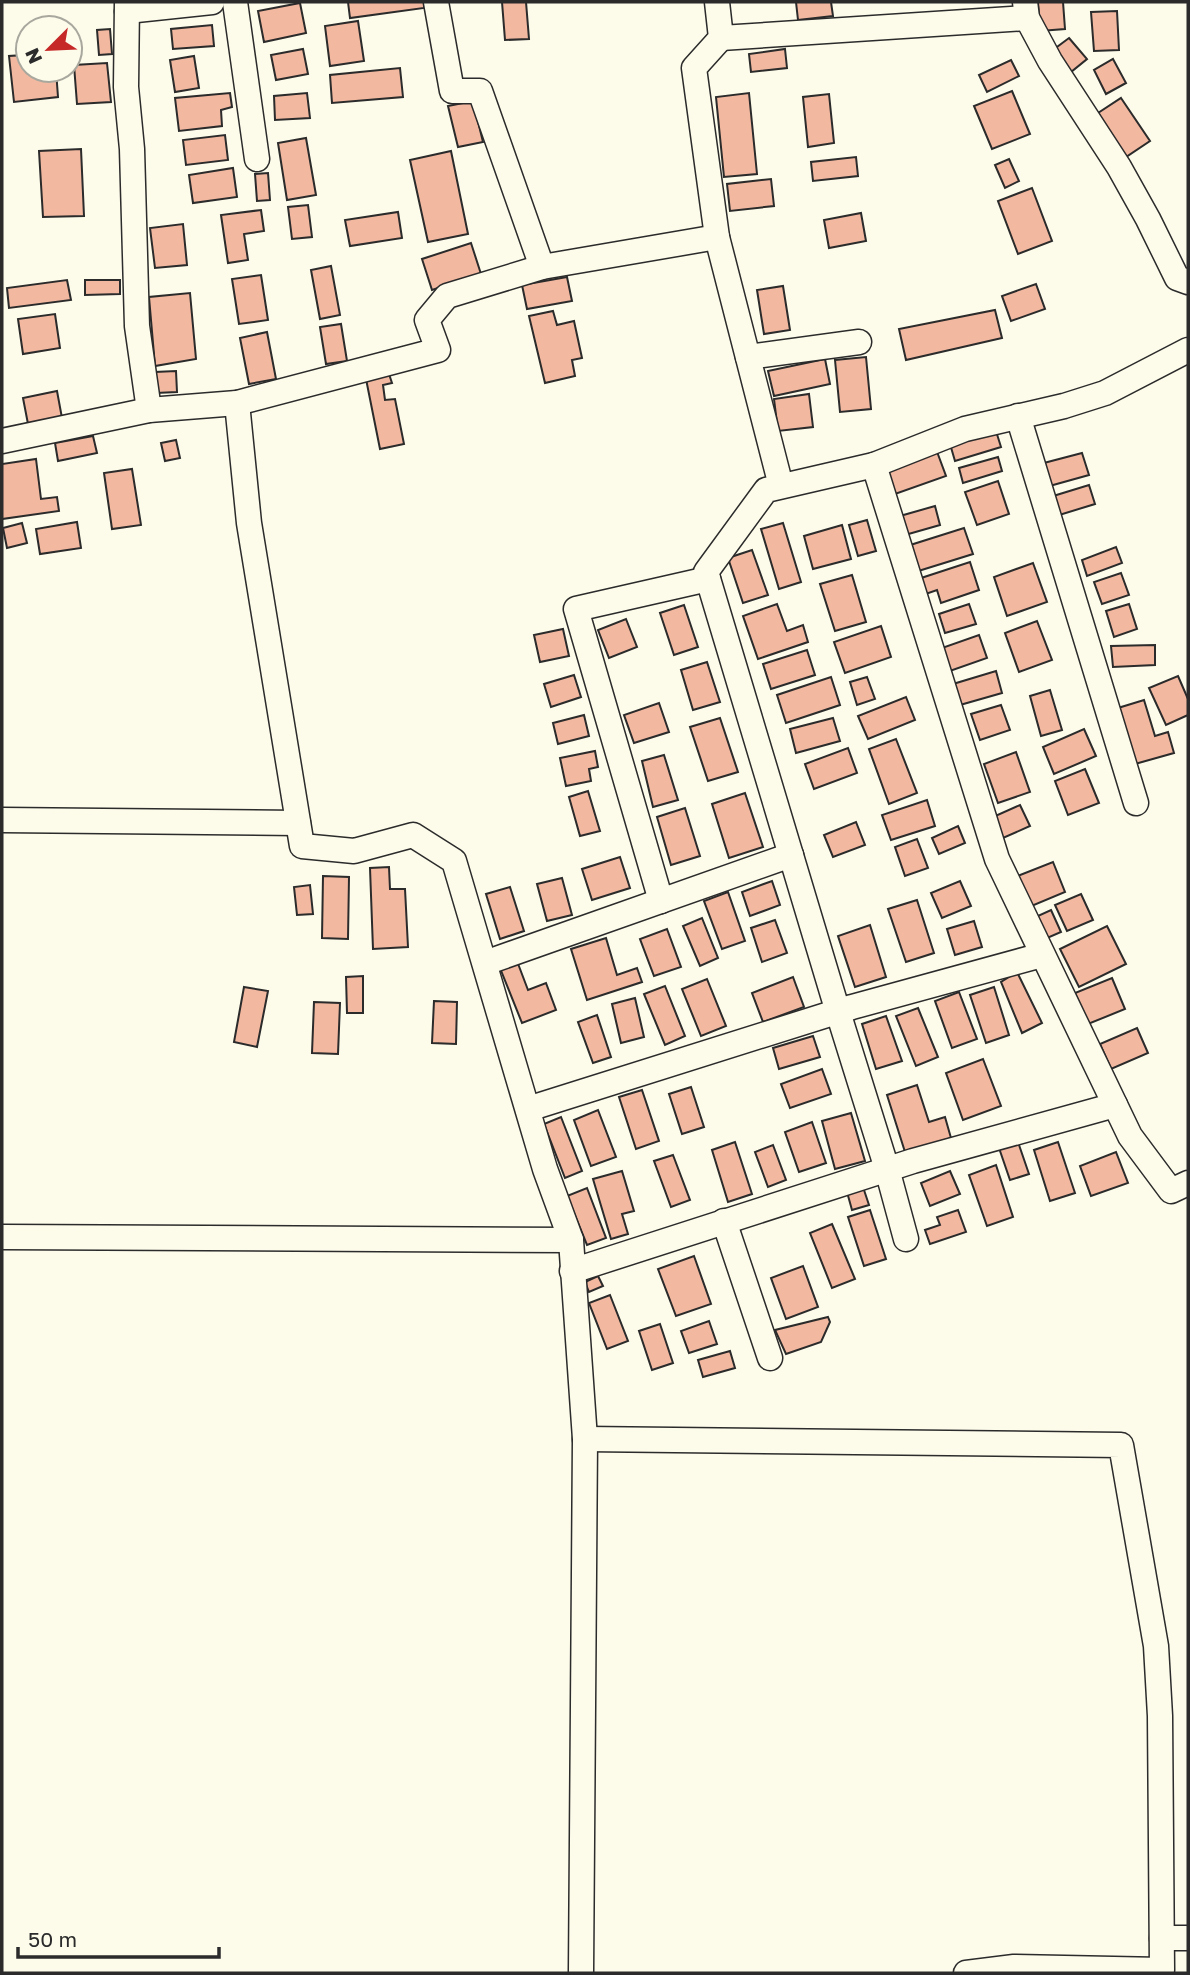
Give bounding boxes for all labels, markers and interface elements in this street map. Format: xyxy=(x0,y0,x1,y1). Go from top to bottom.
north arrow xyxy=(14,14,84,84)
text: N xyxy=(20,45,46,67)
scale bar xyxy=(18,1916,219,1960)
text: 50 m xyxy=(28,1926,77,1952)

